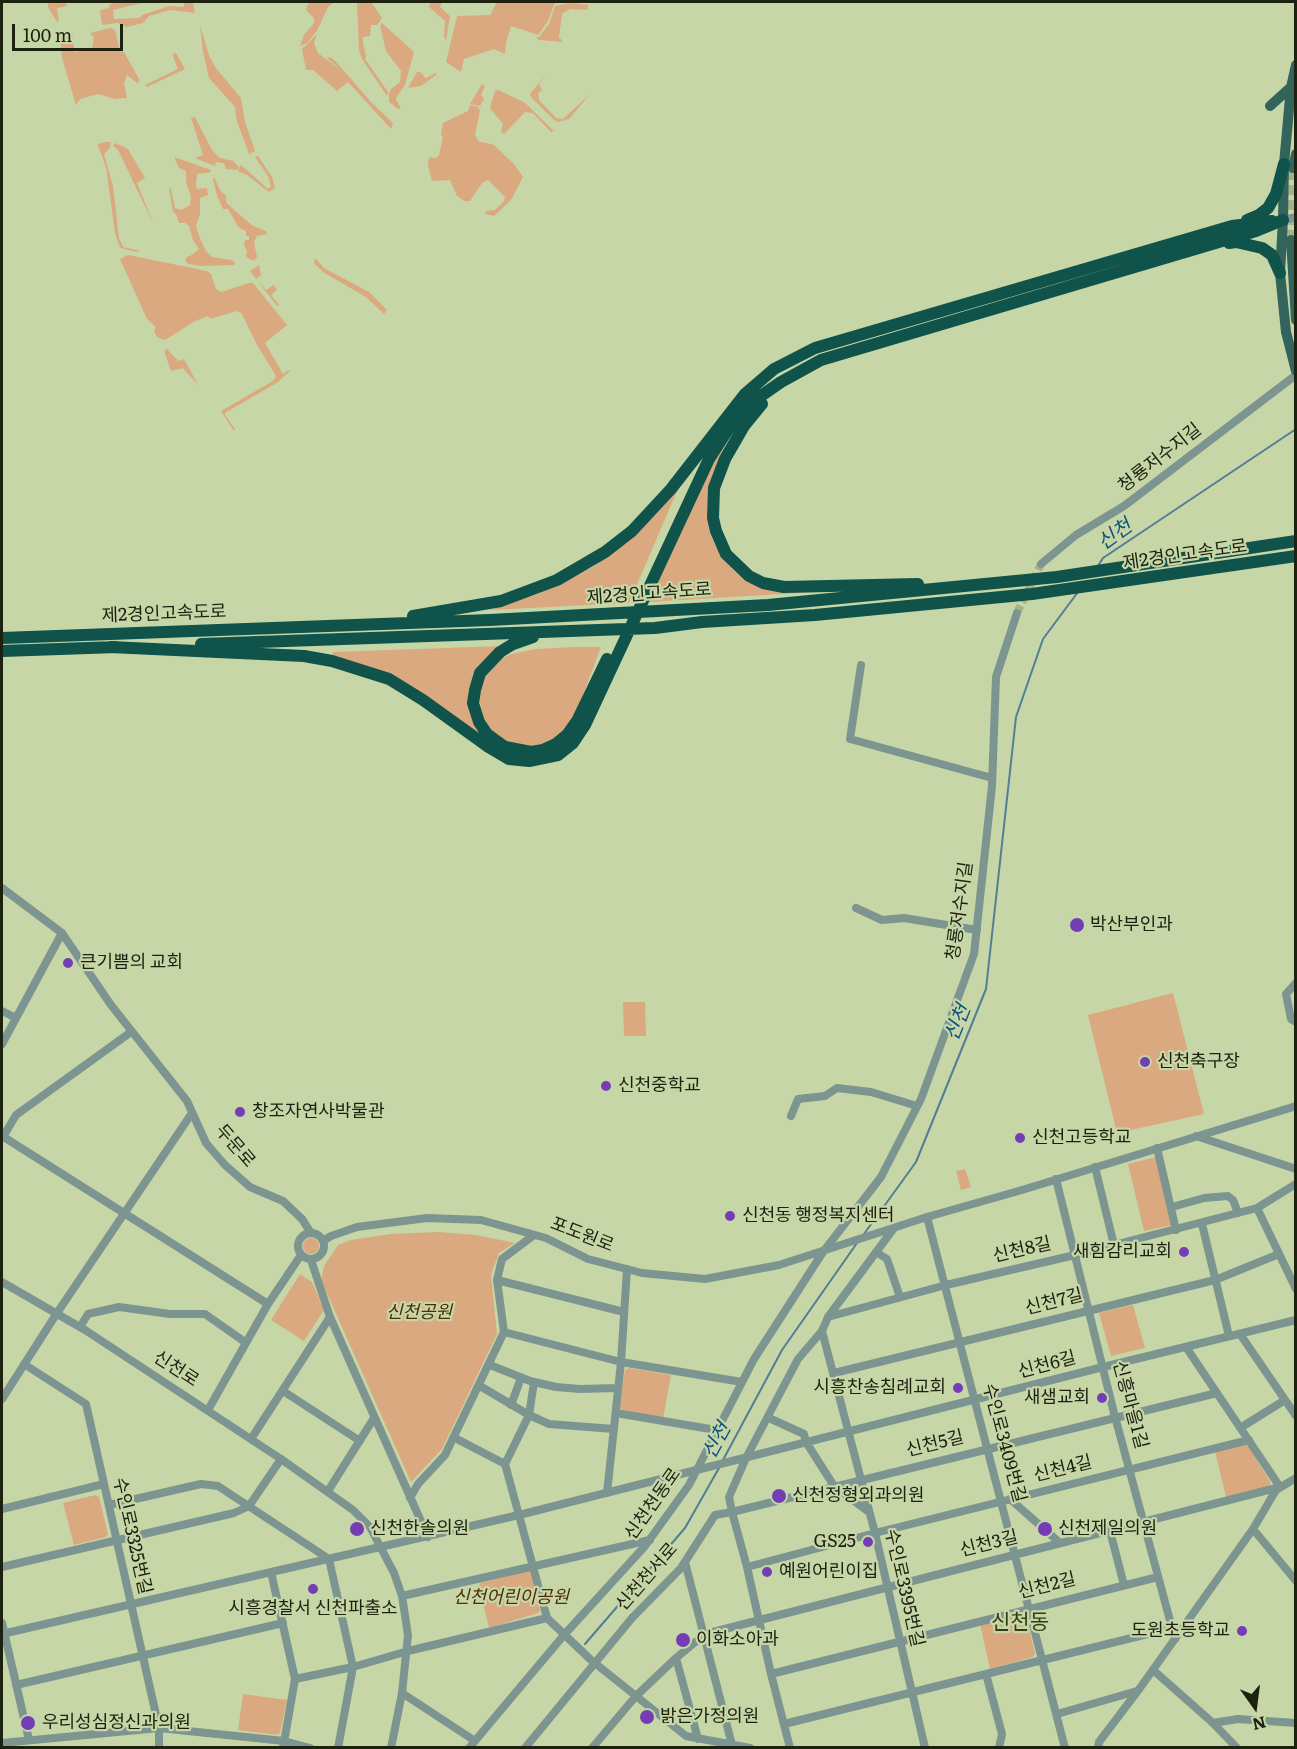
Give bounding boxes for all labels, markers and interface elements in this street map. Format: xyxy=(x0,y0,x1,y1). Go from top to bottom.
scale bar xyxy=(15,12,126,50)
text: 100 m xyxy=(23,21,72,48)
street label: 청룡저수지길 xyxy=(1114,419,1206,497)
water label: 신천 xyxy=(1093,514,1137,556)
street label: 제2경인고속도로 xyxy=(1122,536,1248,574)
street label: 제2경인고속도로 xyxy=(586,579,712,609)
street label: 제2경인고속도로 xyxy=(101,601,227,627)
street label: 청룡저수지길 xyxy=(942,860,978,962)
place label: 박산부인과 xyxy=(1090,914,1173,936)
marker: 박산부인과 xyxy=(1068,916,1086,934)
place label: 큰기쁨의 교회 xyxy=(80,952,183,974)
marker: 큰기쁨의 교회 xyxy=(61,956,75,970)
water label: 신천 xyxy=(940,1001,976,1045)
place label: 신천축구장 xyxy=(1157,1051,1240,1073)
marker: 신천축구장 xyxy=(1138,1055,1152,1069)
place label: 신천중학교 xyxy=(618,1075,701,1097)
marker: 신천중학교 xyxy=(599,1079,613,1093)
place label: 창조자연사박물관 xyxy=(252,1101,384,1123)
marker: 창조자연사박물관 xyxy=(233,1105,247,1119)
street label: 두문로 xyxy=(211,1120,259,1172)
place label: 신천고등학교 xyxy=(1032,1127,1131,1149)
marker: 신천고등학교 xyxy=(1013,1131,1027,1145)
place label: 신천동 행정복지센터 xyxy=(742,1205,895,1227)
marker: 신천동 행정복지센터 xyxy=(723,1209,737,1223)
street label: 포도원로 xyxy=(547,1213,617,1257)
street label: 신천8길 xyxy=(991,1233,1053,1267)
place label: 새힘감리교회 xyxy=(1073,1241,1172,1263)
marker: 새힘감리교회 xyxy=(1177,1245,1191,1259)
street label: 신천7길 xyxy=(1023,1284,1085,1320)
park label: 신천공원 xyxy=(386,1302,452,1324)
street label: 신천로 xyxy=(149,1346,203,1392)
street label: 신천6길 xyxy=(1016,1347,1078,1383)
street label: 신흥마을1길 xyxy=(1108,1359,1152,1451)
place label: 시흥찬송침례교회 xyxy=(814,1377,946,1399)
marker: 시흥찬송침례교회 xyxy=(951,1381,965,1395)
street label: 수인로3409번길 xyxy=(978,1381,1030,1505)
place label: 새샘교회 xyxy=(1024,1387,1090,1409)
marker: 새샘교회 xyxy=(1095,1391,1109,1405)
water label: 신천 xyxy=(698,1419,736,1463)
street label: 신천5길 xyxy=(904,1426,966,1462)
street label: 신천4길 xyxy=(1031,1451,1095,1487)
street label: 신천천동로 xyxy=(620,1464,686,1544)
street label: 수인로3325번길 xyxy=(108,1475,156,1597)
place label: 신천정형외과의원 xyxy=(792,1485,924,1507)
marker: 신천정형외과의원 xyxy=(770,1487,788,1505)
place label: 신천한솔의원 xyxy=(370,1518,469,1540)
place label: 신천제일의원 xyxy=(1058,1518,1157,1540)
marker: 신천한솔의원 xyxy=(348,1520,366,1538)
marker: 신천제일의원 xyxy=(1036,1520,1054,1538)
street label: 신천3길 xyxy=(958,1526,1020,1562)
street label: 수인로3395번길 xyxy=(880,1527,928,1649)
place label: GS25 xyxy=(813,1531,856,1553)
marker: GS25 xyxy=(861,1535,875,1549)
street label: 신천천서로 xyxy=(612,1539,682,1615)
place label: 예원어린이집 xyxy=(779,1561,878,1583)
marker: 예원어린이집 xyxy=(760,1565,774,1579)
street label: 신천2길 xyxy=(1016,1568,1078,1604)
marker: 시흥경찰서 신천파출소 xyxy=(306,1582,320,1596)
park label: 신천어린이공원 xyxy=(453,1587,569,1609)
place label: 시흥경찰서 신천파출소 xyxy=(228,1598,398,1620)
district label: 신천동 xyxy=(991,1610,1049,1636)
place label: 도원초등학교 xyxy=(1131,1620,1230,1642)
marker: 도원초등학교 xyxy=(1235,1624,1249,1638)
place label: 이화소아과 xyxy=(696,1629,779,1651)
marker: 이화소아과 xyxy=(674,1631,692,1649)
north arrow xyxy=(1225,1677,1285,1737)
place label: 밝은가정의원 xyxy=(660,1706,759,1728)
marker: 밝은가정의원 xyxy=(638,1708,656,1726)
text: N xyxy=(1250,1711,1269,1738)
place label: 우리성심정신과의원 xyxy=(42,1712,191,1734)
marker: 우리성심정신과의원 xyxy=(19,1714,37,1732)

